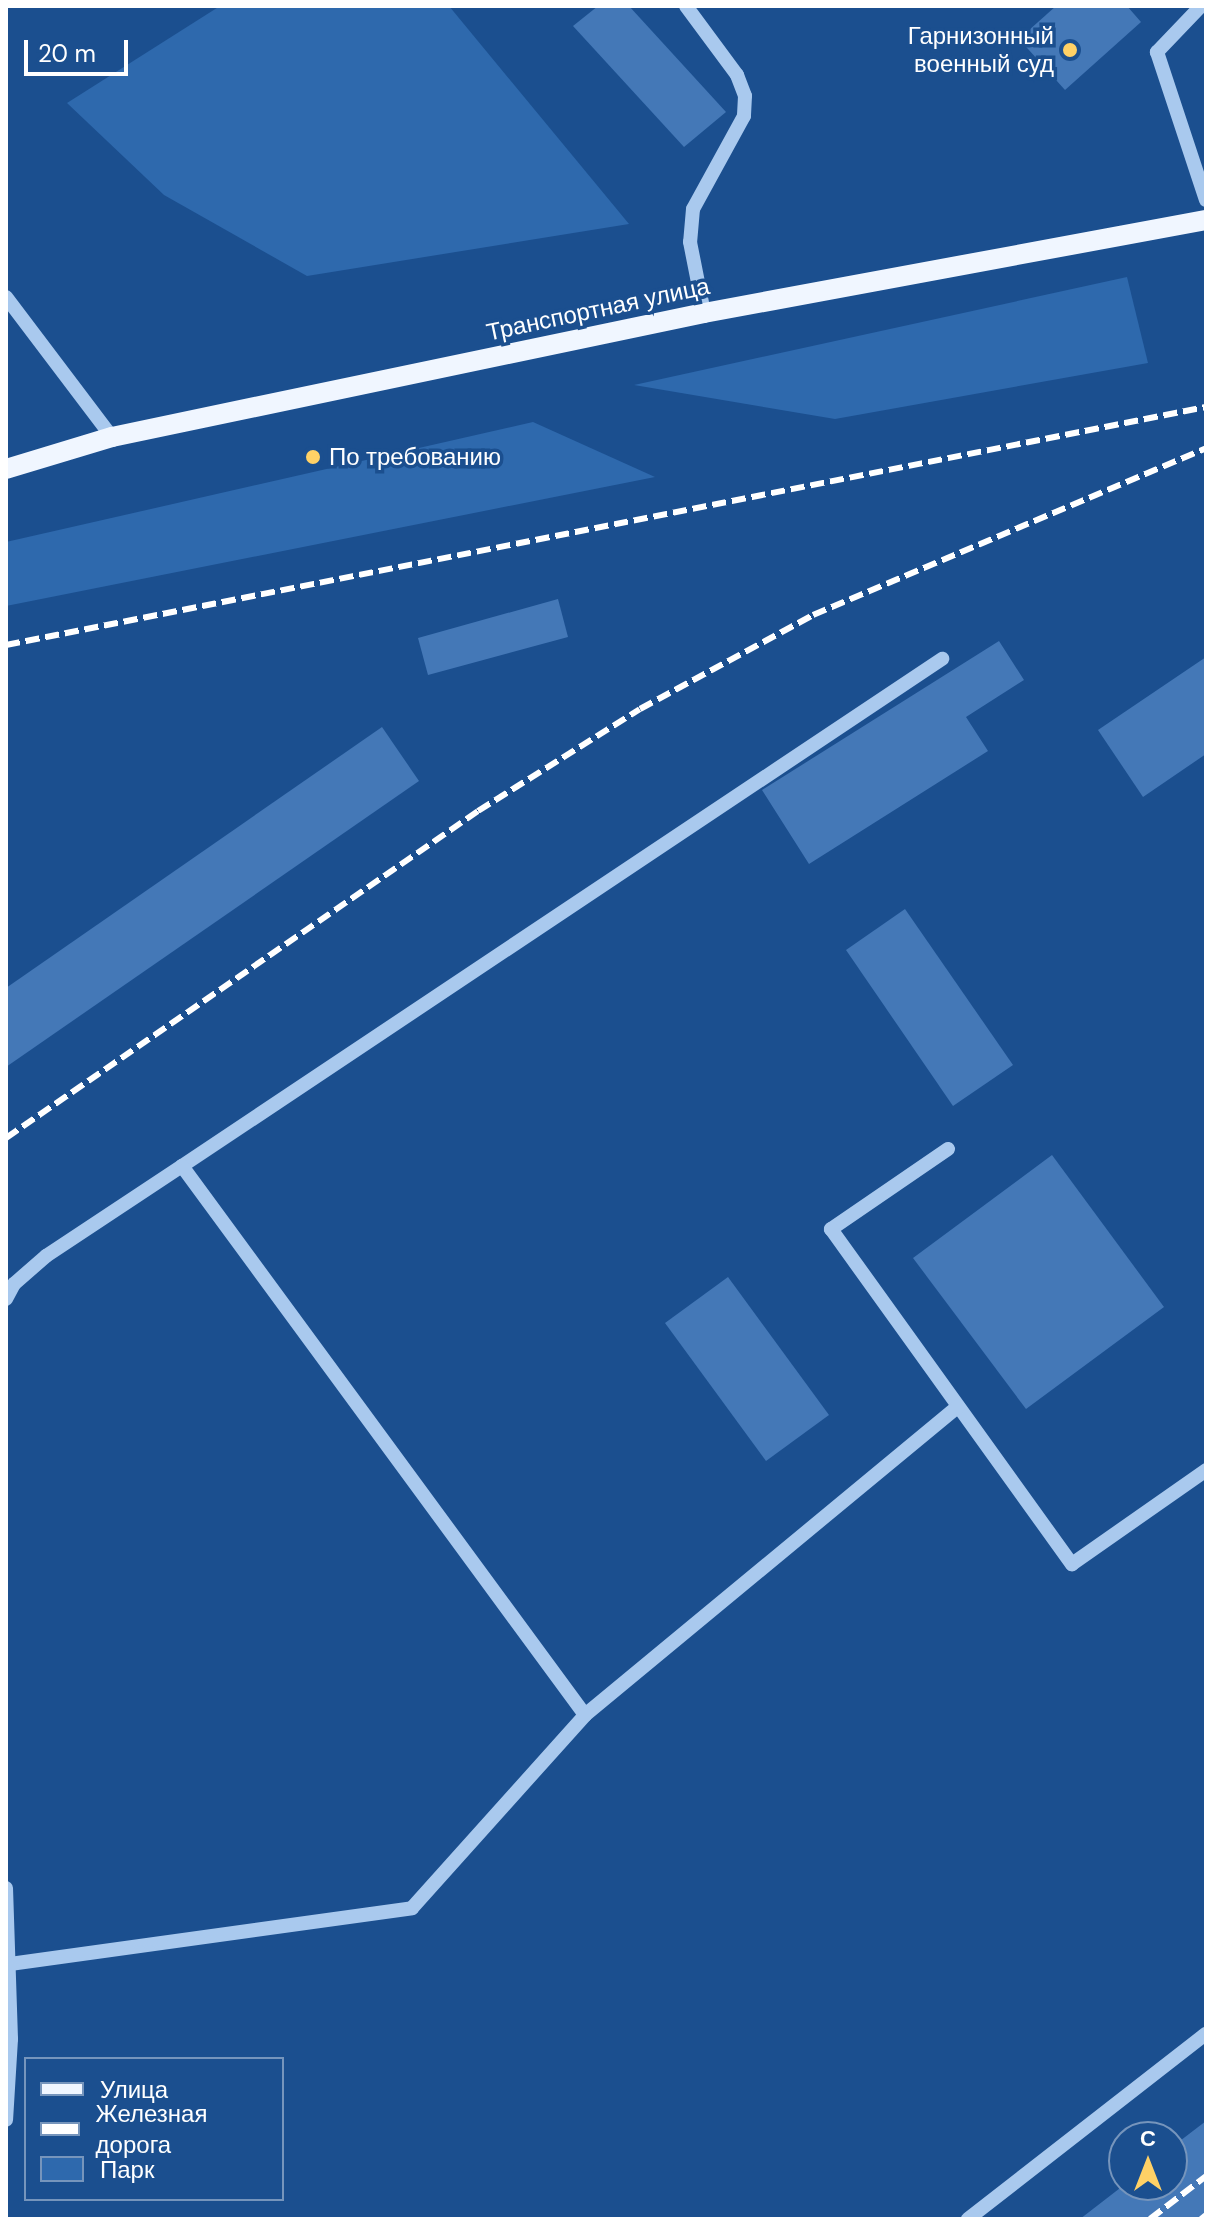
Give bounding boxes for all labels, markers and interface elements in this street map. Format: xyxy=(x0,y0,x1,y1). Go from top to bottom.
place label: Гарнизонный военный суд xyxy=(908,22,1054,78)
scale bar xyxy=(28,24,132,74)
text: 20 m xyxy=(38,38,96,69)
marker: Гарнизонный военный суд xyxy=(1061,41,1079,59)
street label: Транспортная улица xyxy=(484,271,712,347)
place label: По требованию xyxy=(329,443,501,471)
marker: По требованию xyxy=(304,448,322,466)
legend xyxy=(24,2057,284,2201)
text: Улица xyxy=(100,2074,168,2105)
text: Железная дорога xyxy=(96,2098,207,2160)
north arrow xyxy=(1108,2121,1188,2201)
text: С xyxy=(1140,2124,1156,2153)
text: Парк xyxy=(100,2154,154,2185)

